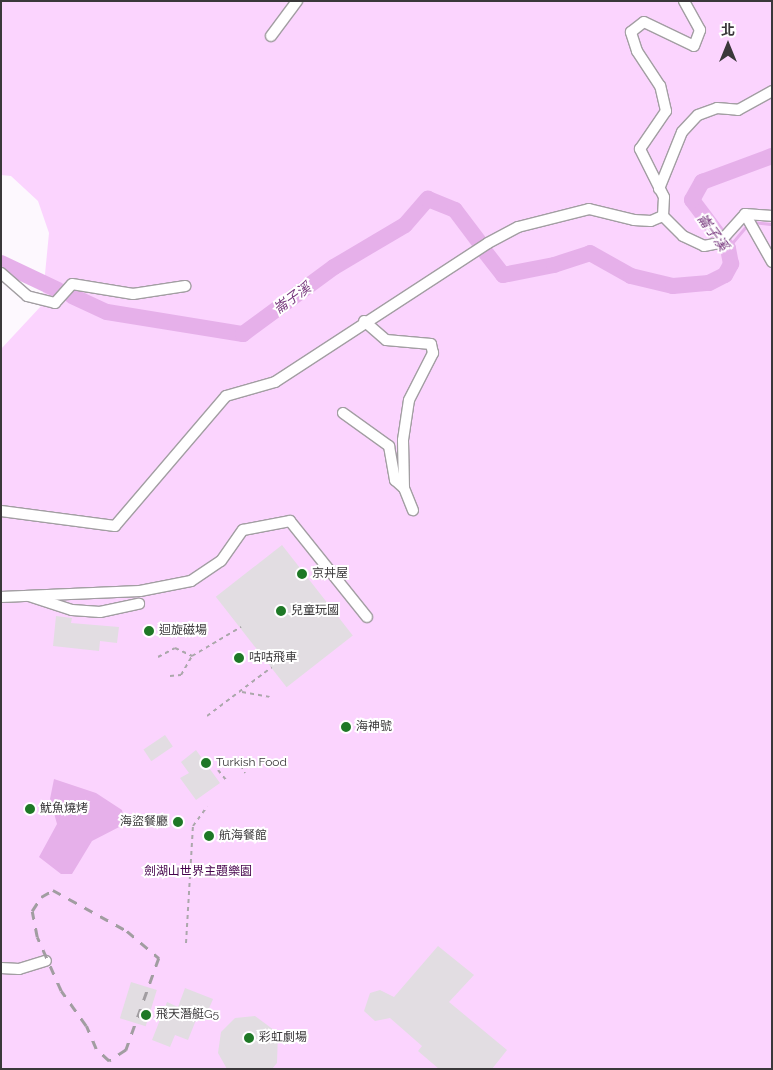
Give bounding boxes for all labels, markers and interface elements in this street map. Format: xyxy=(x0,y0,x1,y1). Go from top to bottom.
north arrow xyxy=(703,20,753,70)
text: 北 xyxy=(721,22,735,38)
water label: 崙子溪 xyxy=(694,210,732,254)
water label: 崙子溪 xyxy=(270,279,314,317)
place label: 京丼屋 xyxy=(312,567,348,581)
marker: 京丼屋 xyxy=(296,568,308,580)
place label: 兒童玩國 xyxy=(291,604,339,618)
marker: 兒童玩國 xyxy=(275,605,287,617)
place label: 迴旋磁場 xyxy=(159,624,207,638)
marker: 迴旋磁場 xyxy=(143,625,155,637)
place label: 咕咕飛車 xyxy=(249,651,297,665)
marker: 咕咕飛車 xyxy=(233,652,245,664)
place label: 海神號 xyxy=(356,720,392,734)
marker: 海神號 xyxy=(340,721,352,733)
place label: Turkish Food xyxy=(216,756,287,770)
marker: Turkish Food xyxy=(200,757,212,769)
place label: 魷魚燒烤 xyxy=(40,802,88,816)
marker: 魷魚燒烤 xyxy=(24,803,36,815)
place label: 海盜餐廳 xyxy=(120,815,168,829)
marker: 海盜餐廳 xyxy=(172,816,184,828)
place label: 航海餐館 xyxy=(219,829,267,843)
marker: 航海餐館 xyxy=(203,830,215,842)
park label: 劍湖山世界主題樂園 xyxy=(144,865,252,879)
place label: 飛天潛艇G5 xyxy=(156,1008,219,1022)
marker: 飛天潛艇G5 xyxy=(140,1009,152,1021)
place label: 彩虹劇場 xyxy=(259,1031,307,1045)
marker: 彩虹劇場 xyxy=(243,1032,255,1044)

